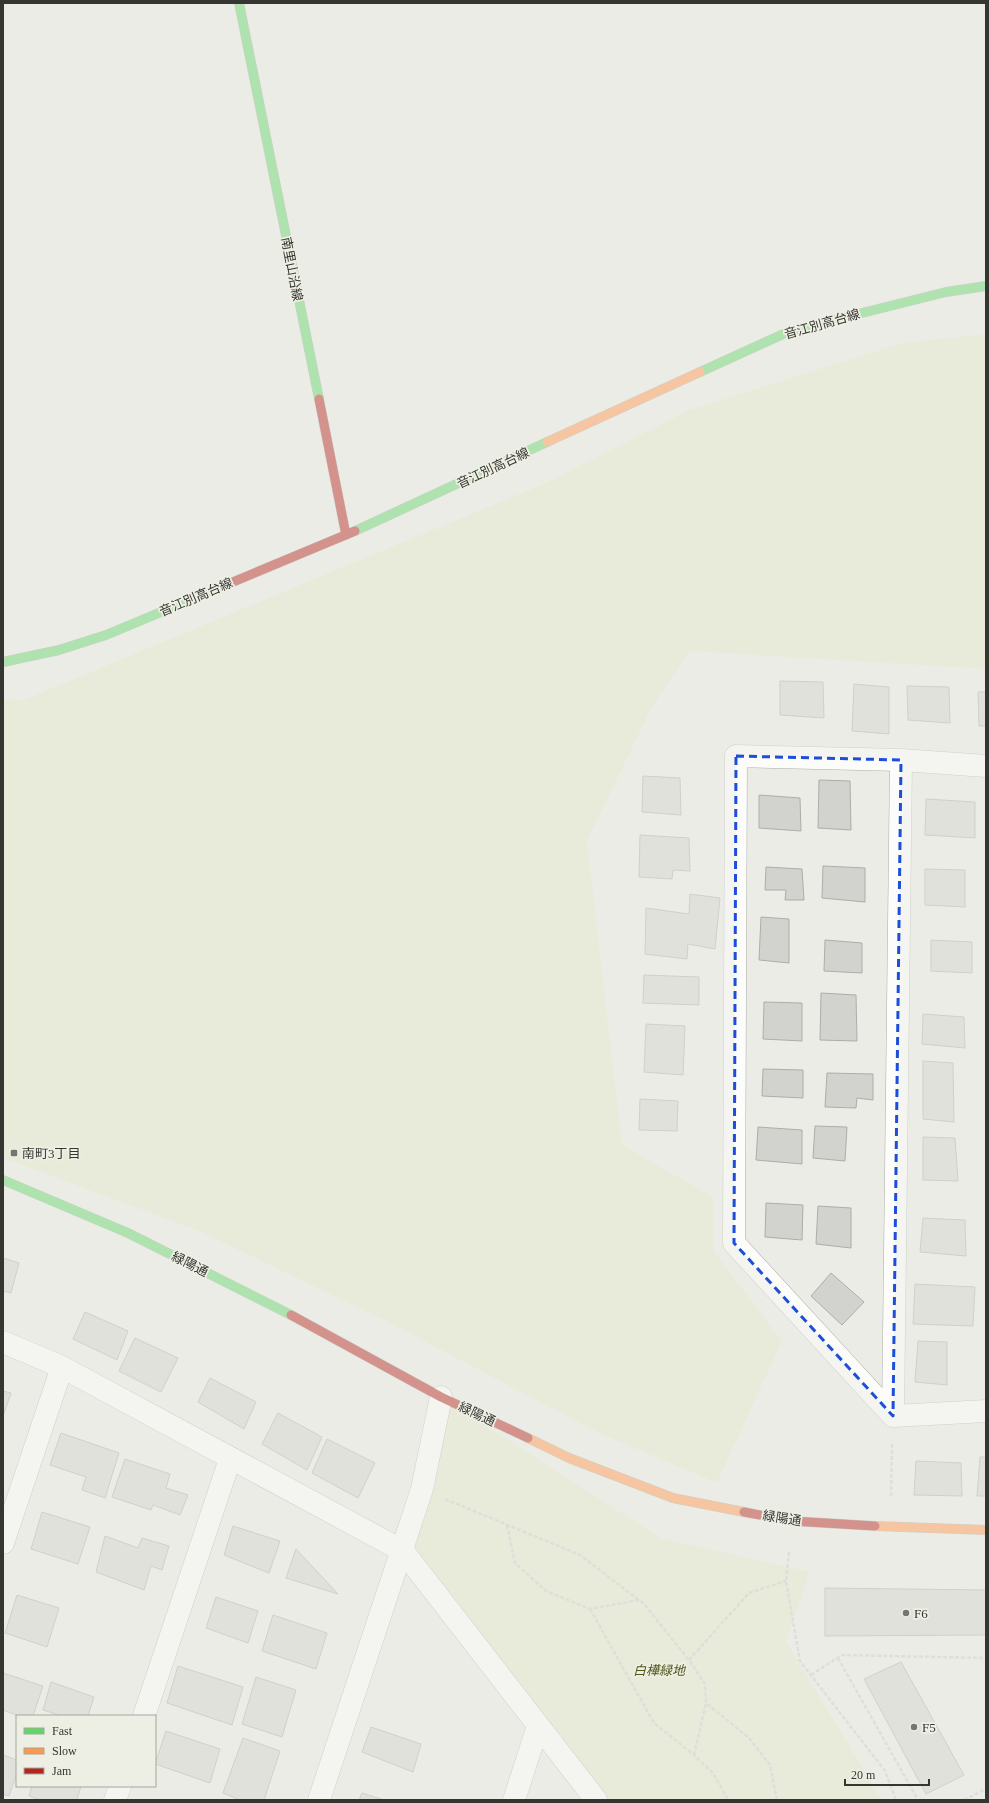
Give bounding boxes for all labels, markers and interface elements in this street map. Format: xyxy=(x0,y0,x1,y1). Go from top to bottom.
street label: 南里山沿線 xyxy=(278,236,306,302)
street label: 音江別高台線 xyxy=(782,306,862,342)
street label: 音江別高台線 xyxy=(454,445,532,491)
street label: 音江別高台線 xyxy=(157,575,235,619)
place label: 南町3丁目 xyxy=(22,1146,81,1161)
marker: 南町3丁目 xyxy=(9,1148,19,1158)
street label: 緑陽通 xyxy=(169,1248,211,1280)
street label: 緑陽通 xyxy=(456,1399,498,1429)
street label: 緑陽通 xyxy=(762,1508,802,1528)
place label: F6 xyxy=(914,1606,928,1621)
marker: F6 xyxy=(901,1608,911,1618)
park label: 白樺緑地 xyxy=(633,1663,687,1678)
legend xyxy=(16,1715,156,1787)
place label: F5 xyxy=(922,1720,936,1735)
marker: F5 xyxy=(909,1722,919,1732)
text: Fast xyxy=(52,1724,73,1738)
text: Slow xyxy=(52,1744,77,1758)
scale bar xyxy=(845,1761,929,1787)
text: Jam xyxy=(52,1764,72,1778)
text: 20 m xyxy=(851,1768,876,1782)

